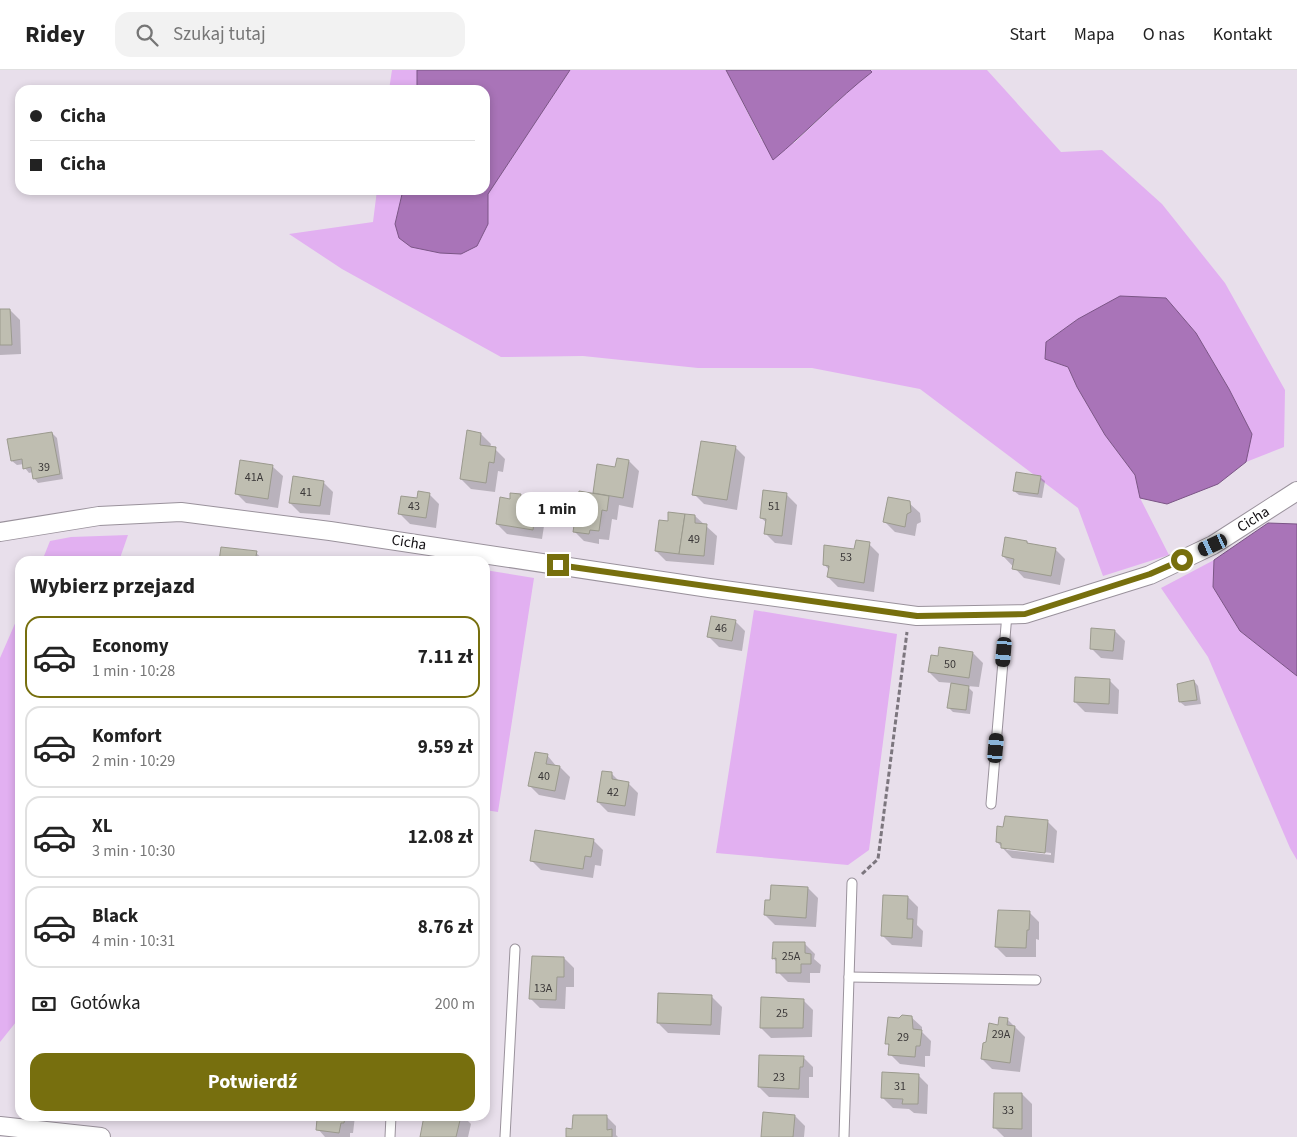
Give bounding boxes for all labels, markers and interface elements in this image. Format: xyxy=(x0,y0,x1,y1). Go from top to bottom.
search box xyxy=(115,12,465,57)
text: Ridey xyxy=(25,17,85,52)
icon: search xyxy=(133,21,161,49)
text: Szukaj tutaj xyxy=(173,21,266,48)
text: Start xyxy=(1009,22,1046,47)
text: Mapa xyxy=(1074,22,1115,47)
text: O nas xyxy=(1143,22,1185,47)
text: Kontakt xyxy=(1213,22,1272,47)
text: Cicha xyxy=(60,103,106,130)
text: Cicha xyxy=(60,151,106,178)
house number: 39 xyxy=(38,459,50,476)
house number: 41A xyxy=(245,469,264,486)
house number: 41 xyxy=(300,484,312,501)
callout: 1 min xyxy=(517,492,599,528)
house number: 43 xyxy=(408,498,420,515)
text: 1 min xyxy=(538,498,576,520)
house number: 51 xyxy=(768,498,780,515)
street label: Cicha xyxy=(1233,501,1274,538)
street label: Cicha xyxy=(390,529,428,556)
house number: 49 xyxy=(688,531,700,548)
car xyxy=(1196,532,1229,558)
house number: 53 xyxy=(840,549,852,566)
route start xyxy=(1171,549,1193,571)
route end xyxy=(547,554,569,576)
text: Wybierz przejazd xyxy=(30,570,195,602)
house number: 46 xyxy=(715,620,727,637)
text: Economy xyxy=(92,633,169,660)
icon: car xyxy=(32,635,77,680)
car xyxy=(995,636,1012,668)
text: 7.11 zł xyxy=(418,644,473,671)
house number: 50 xyxy=(944,656,956,673)
text: 1 min · 10:28 xyxy=(92,660,175,682)
text: Komfort xyxy=(92,723,162,750)
icon: car xyxy=(32,725,77,770)
car xyxy=(987,732,1004,764)
text: 9.59 zł xyxy=(418,734,473,761)
text: 2 min · 10:29 xyxy=(92,750,175,772)
house number: 40 xyxy=(538,768,550,785)
house number: 42 xyxy=(607,784,619,801)
text: XL xyxy=(92,813,113,840)
icon: car xyxy=(32,815,77,860)
text: 12.08 zł xyxy=(408,824,473,851)
text: 3 min · 10:30 xyxy=(92,840,175,862)
text: Black xyxy=(92,903,138,930)
icon: car xyxy=(32,905,77,950)
text: 8.76 zł xyxy=(418,914,473,941)
text: 4 min · 10:31 xyxy=(92,930,175,952)
house number: 25A xyxy=(782,948,801,965)
house number: 13A xyxy=(534,980,553,997)
icon: cash xyxy=(30,990,58,1018)
text: Gotówka xyxy=(70,990,141,1017)
text: 200 m xyxy=(435,993,475,1015)
house number: 25 xyxy=(776,1005,788,1022)
house number: 29A xyxy=(992,1026,1011,1043)
house number: 29 xyxy=(897,1029,909,1046)
button: Potwierdź xyxy=(30,1053,475,1111)
house number: 23 xyxy=(773,1069,785,1086)
house number: 31 xyxy=(894,1078,906,1095)
house number: 33 xyxy=(1002,1102,1014,1119)

